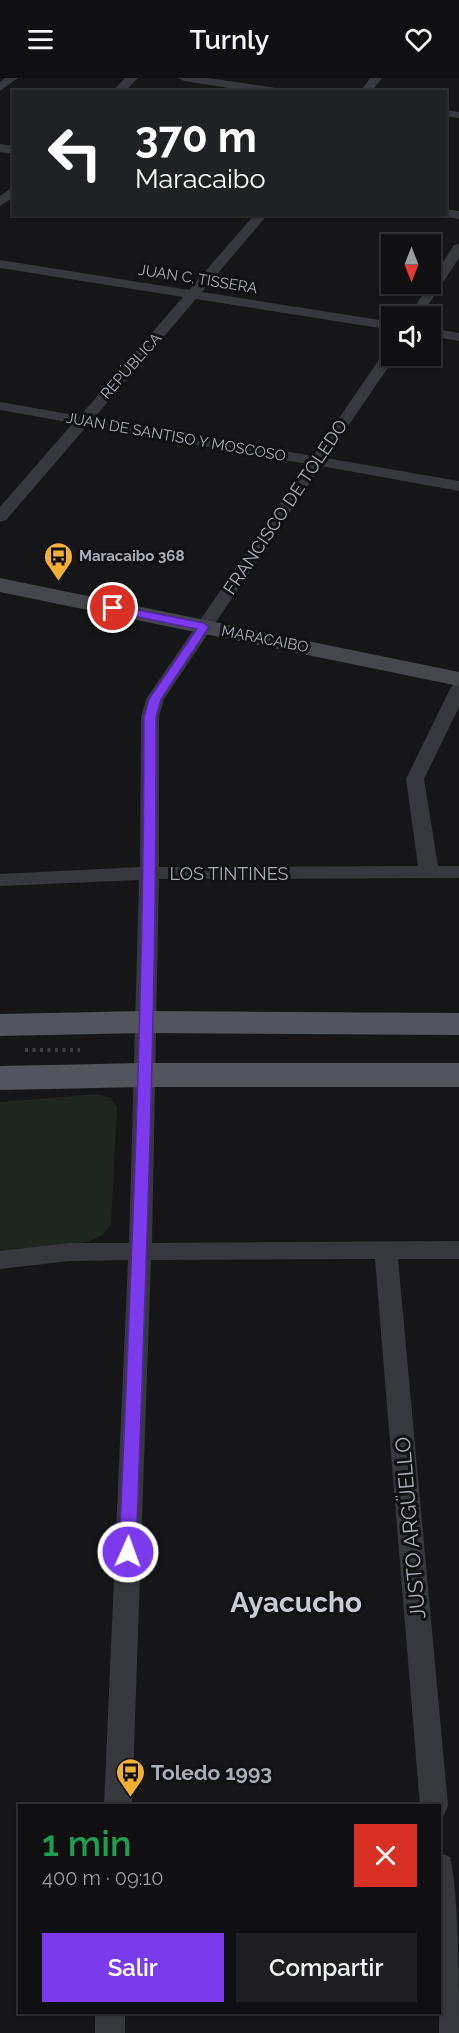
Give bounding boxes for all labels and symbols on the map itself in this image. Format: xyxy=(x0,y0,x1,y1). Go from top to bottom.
north arrow xyxy=(381,234,441,294)
street label: JUAN C. TISSERA xyxy=(137,261,259,297)
street label: REPÚBLICA xyxy=(97,329,165,403)
street label: JUAN DE SANTISO Y MOSCOSO xyxy=(65,409,287,465)
street label: FRANCISCO DE TOLEDO xyxy=(219,416,351,598)
bus stop icon: Maracaibo 368 xyxy=(42,540,74,582)
place label: Maracaibo 368 xyxy=(79,547,185,565)
pin xyxy=(87,582,138,633)
street label: MARACAIBO xyxy=(220,622,310,656)
street label: LOS TINTINES xyxy=(170,863,289,884)
street label: JUSTO ARGÜELLO xyxy=(390,1436,430,1620)
position arrow xyxy=(96,1520,160,1584)
district label: Ayacucho xyxy=(230,1586,362,1619)
bus stop icon: Toledo 1993 xyxy=(114,1756,146,1798)
place label: Toledo 1993 xyxy=(151,1760,272,1785)

